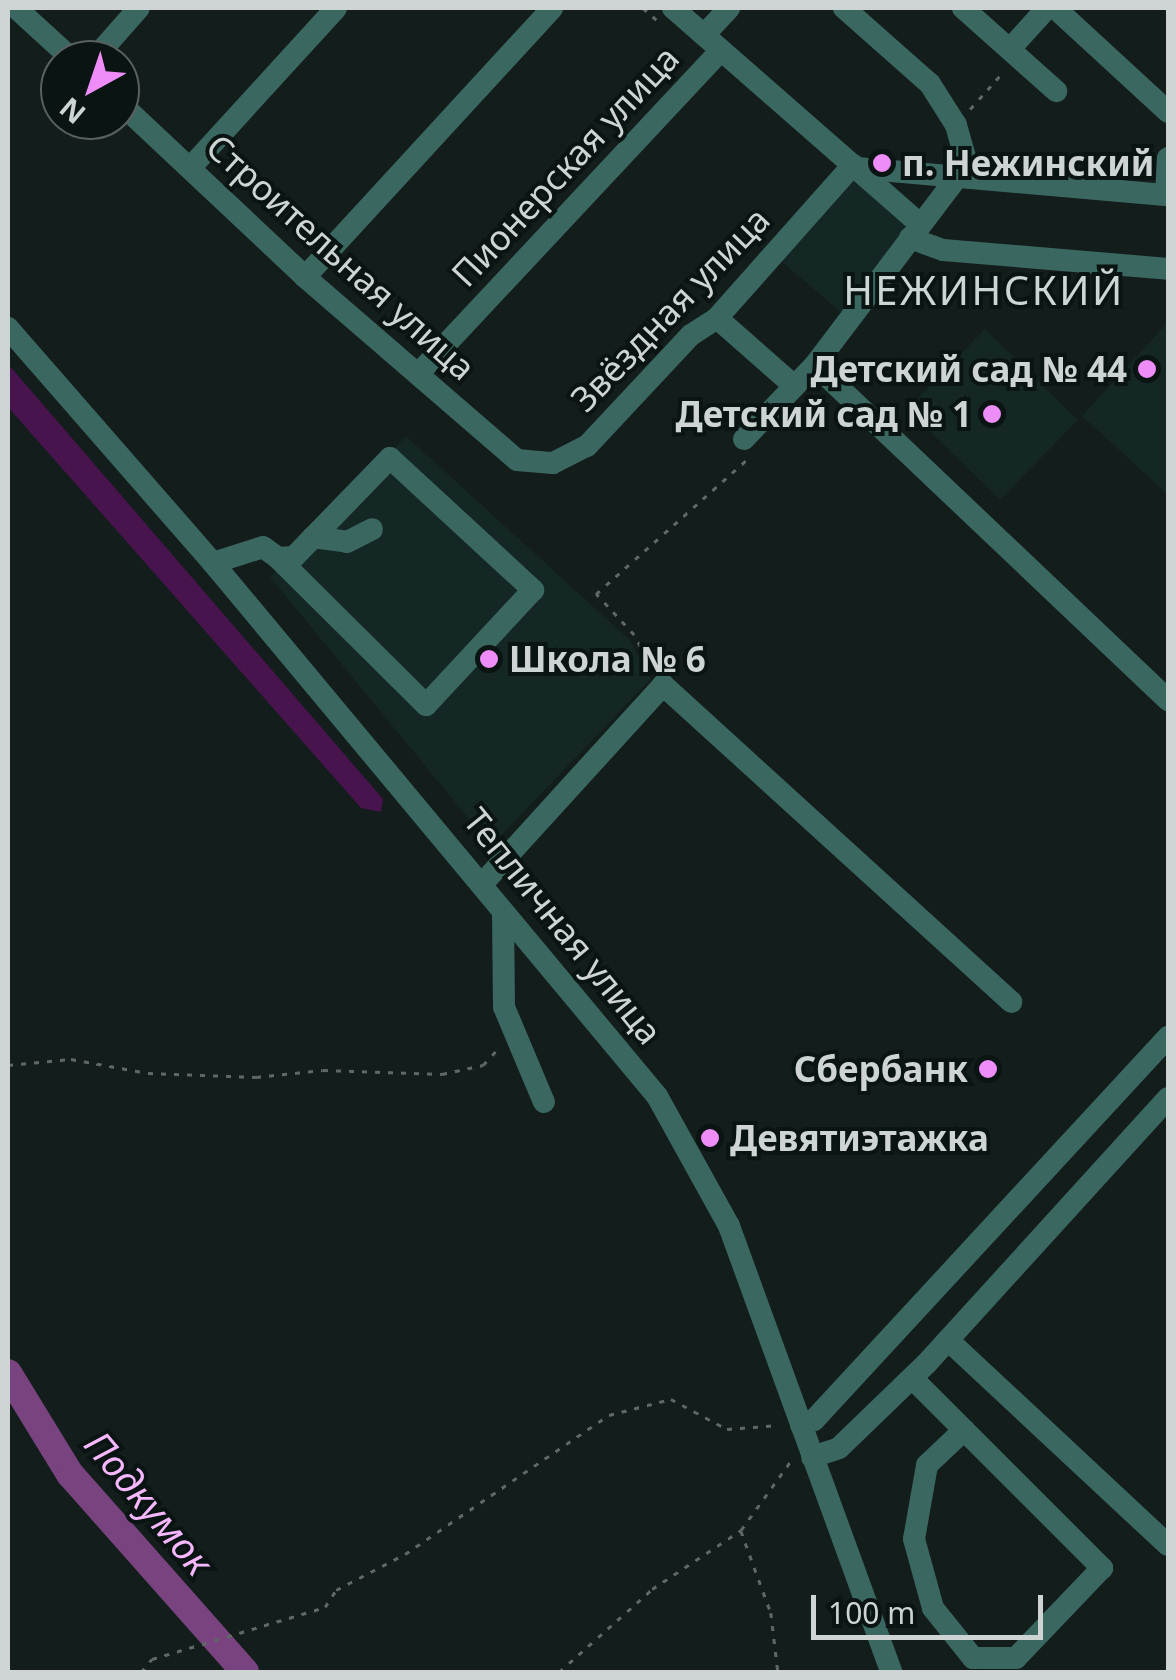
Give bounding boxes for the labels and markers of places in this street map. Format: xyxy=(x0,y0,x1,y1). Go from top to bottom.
place label: п. Нежинский xyxy=(902,142,1154,184)
marker: п. Нежинский xyxy=(871,152,893,174)
place label: Детский сад № 44 xyxy=(811,348,1127,390)
marker: Детский сад № 44 xyxy=(1136,358,1158,380)
place label: Детский сад № 1 xyxy=(676,393,972,435)
marker: Детский сад № 1 xyxy=(981,403,1003,425)
place label: Школа № 6 xyxy=(509,638,706,680)
marker: Школа № 6 xyxy=(478,648,500,670)
place label: Сбербанк xyxy=(794,1048,968,1090)
marker: Сбербанк xyxy=(977,1058,999,1080)
place label: Девятиэтажка xyxy=(730,1117,989,1159)
marker: Девятиэтажка xyxy=(699,1127,721,1149)

